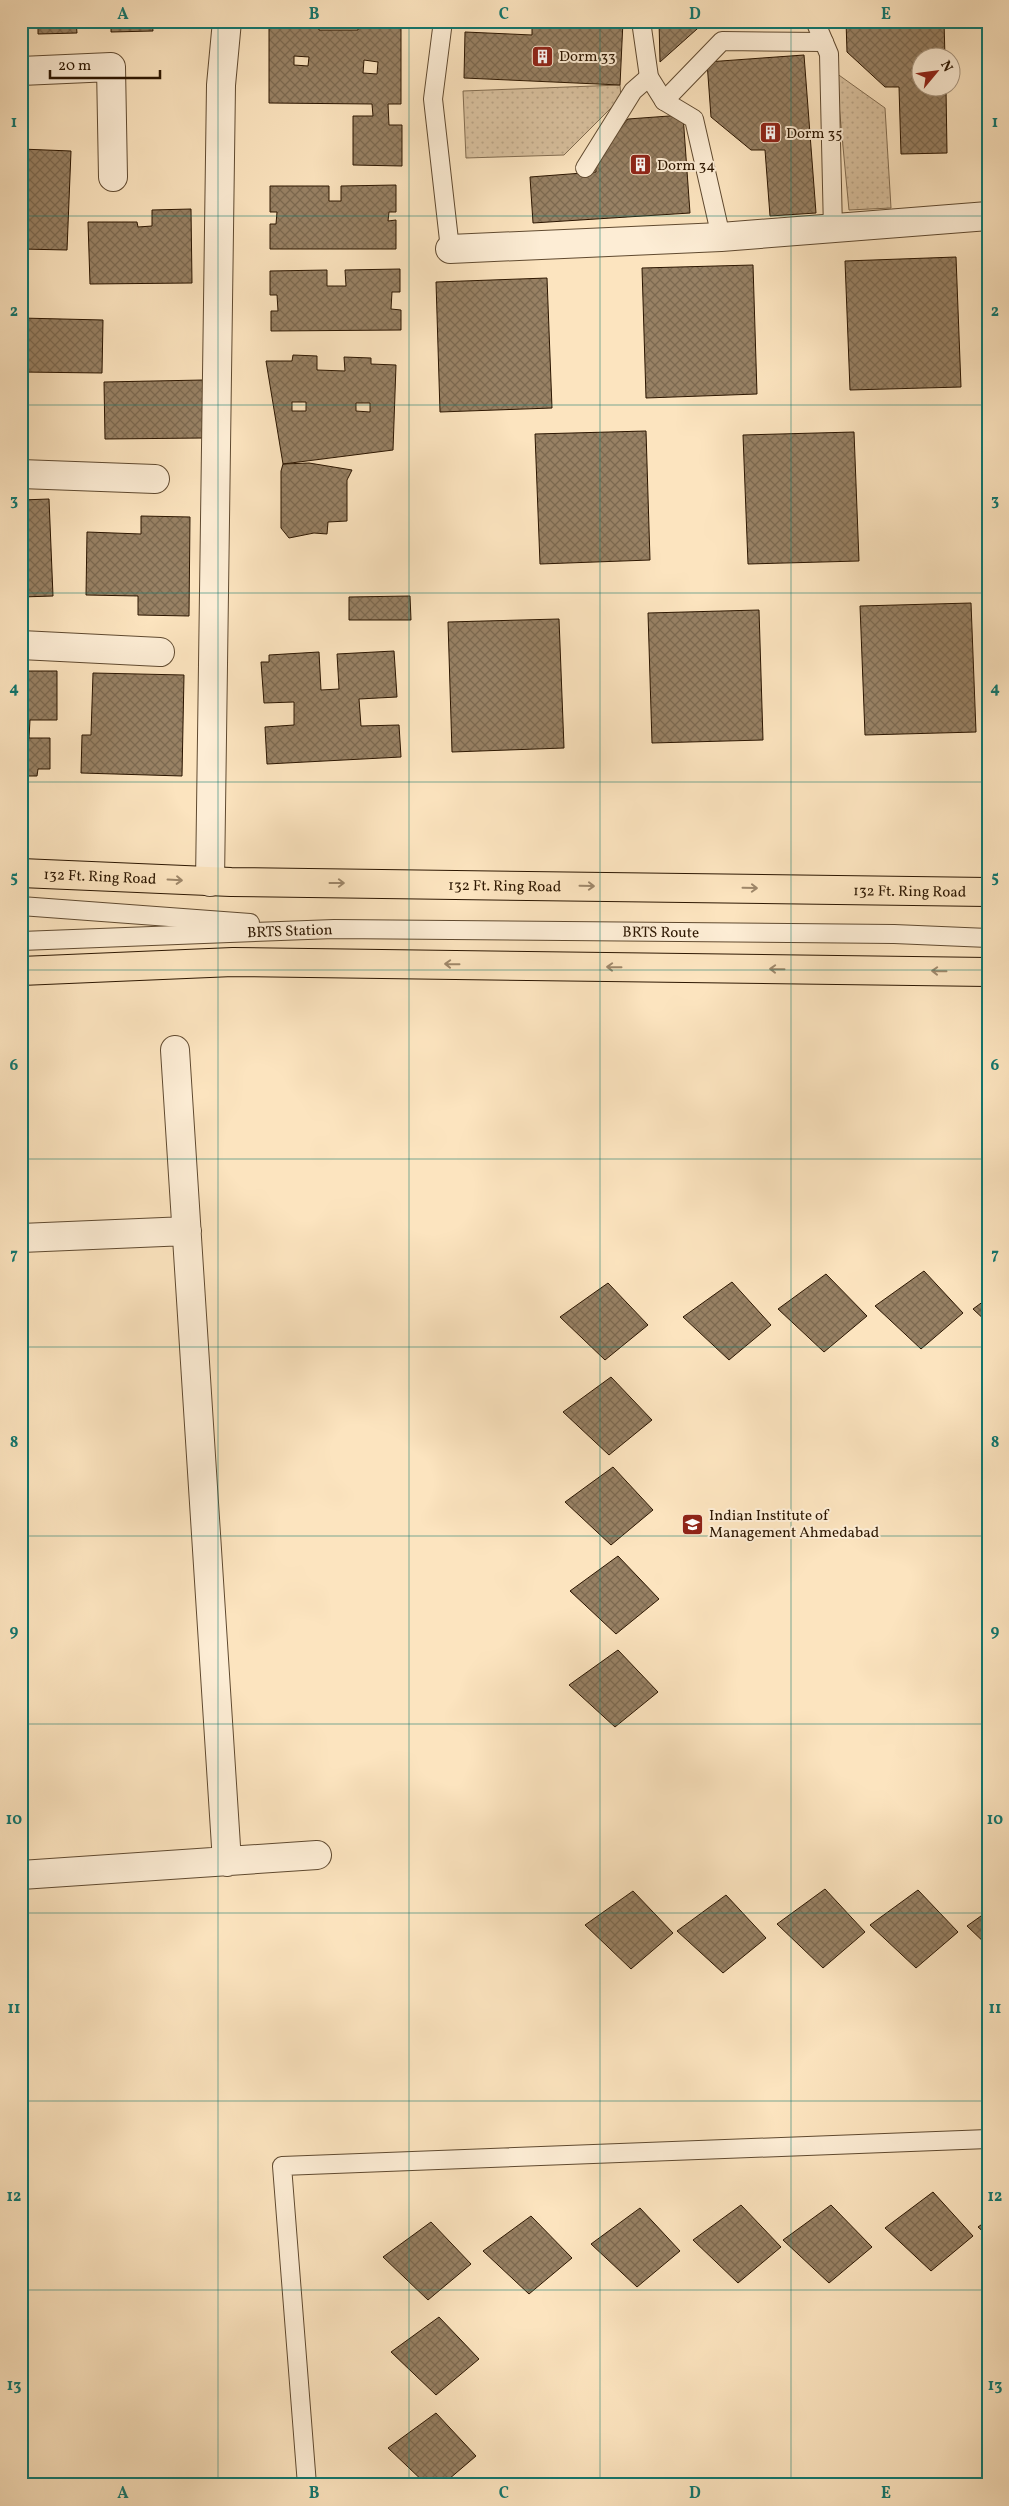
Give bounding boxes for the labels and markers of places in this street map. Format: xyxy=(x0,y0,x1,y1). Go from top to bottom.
building icon: Dorm 33 xyxy=(531,44,555,68)
place label: Dorm 33 xyxy=(559,47,616,68)
building icon: Dorm 35 xyxy=(758,121,782,145)
place label: Dorm 35 xyxy=(786,124,842,145)
building icon: Dorm 34 xyxy=(629,153,653,177)
place label: Dorm 34 xyxy=(657,156,715,177)
place label: Indian Institute of Management Ahmedabad xyxy=(709,1506,879,1544)
school or university icon: Indian Institute of Management Ahmedabad xyxy=(681,1512,705,1536)

